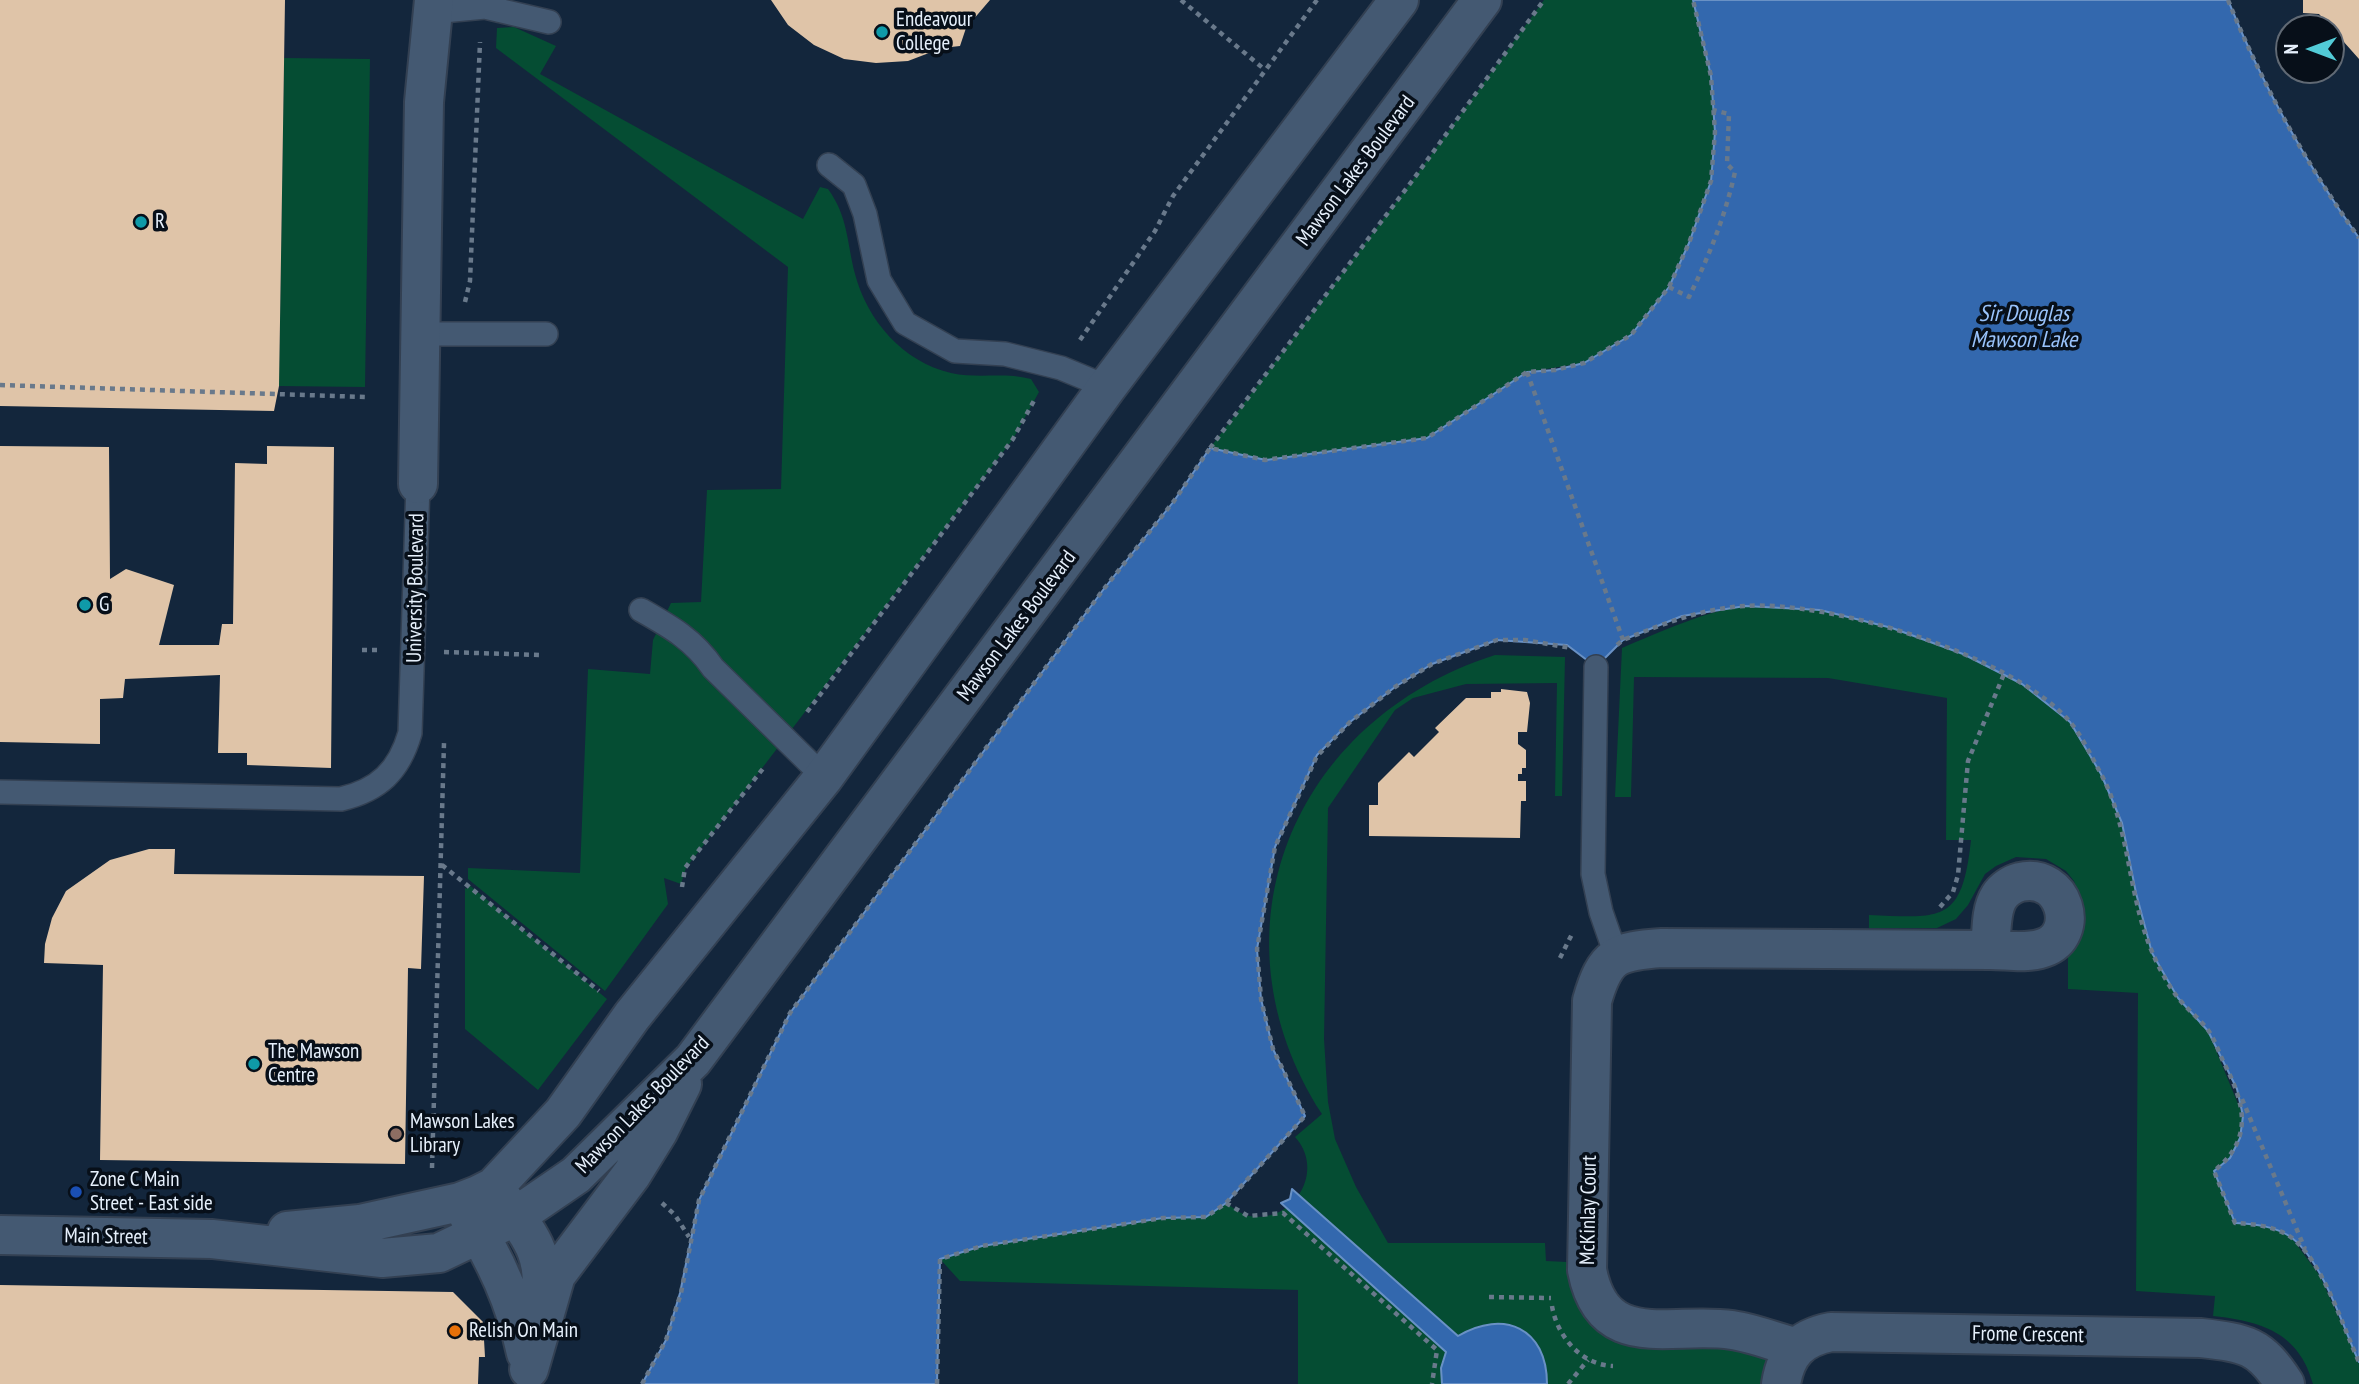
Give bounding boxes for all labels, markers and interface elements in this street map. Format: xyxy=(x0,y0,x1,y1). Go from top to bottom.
place label: Endeavour College xyxy=(896,7,972,57)
north arrow xyxy=(2275,14,2345,84)
marker: Endeavour College xyxy=(874,24,890,40)
text: N xyxy=(2279,44,2303,54)
street label: Mawson Lakes Boulevard xyxy=(1291,91,1421,251)
place label: R xyxy=(155,209,165,235)
marker: R xyxy=(133,214,149,230)
water label: Sir Douglas Mawson Lake xyxy=(1971,300,2077,354)
street label: University Boulevard xyxy=(402,513,430,663)
street label: Mawson Lakes Boulevard xyxy=(952,546,1082,706)
place label: G xyxy=(99,592,109,618)
marker: G xyxy=(77,597,93,613)
street label: Mawson Lakes Boulevard xyxy=(571,1031,715,1179)
place label: The Mawson Centre xyxy=(268,1039,359,1089)
marker: The Mawson Centre xyxy=(246,1056,262,1072)
place label: Mawson Lakes Library xyxy=(410,1109,515,1159)
marker: Mawson Lakes Library xyxy=(388,1126,404,1142)
street label: McKinlay Court xyxy=(1575,1155,1603,1265)
place label: Zone C Main Street - East side xyxy=(90,1167,213,1217)
marker: Zone C Main Street - East side xyxy=(68,1184,84,1200)
street label: Main Street xyxy=(64,1224,148,1250)
place label: Relish On Main xyxy=(469,1318,578,1344)
street label: Frome Crescent xyxy=(1972,1321,2084,1349)
marker: Relish On Main xyxy=(447,1323,463,1339)

